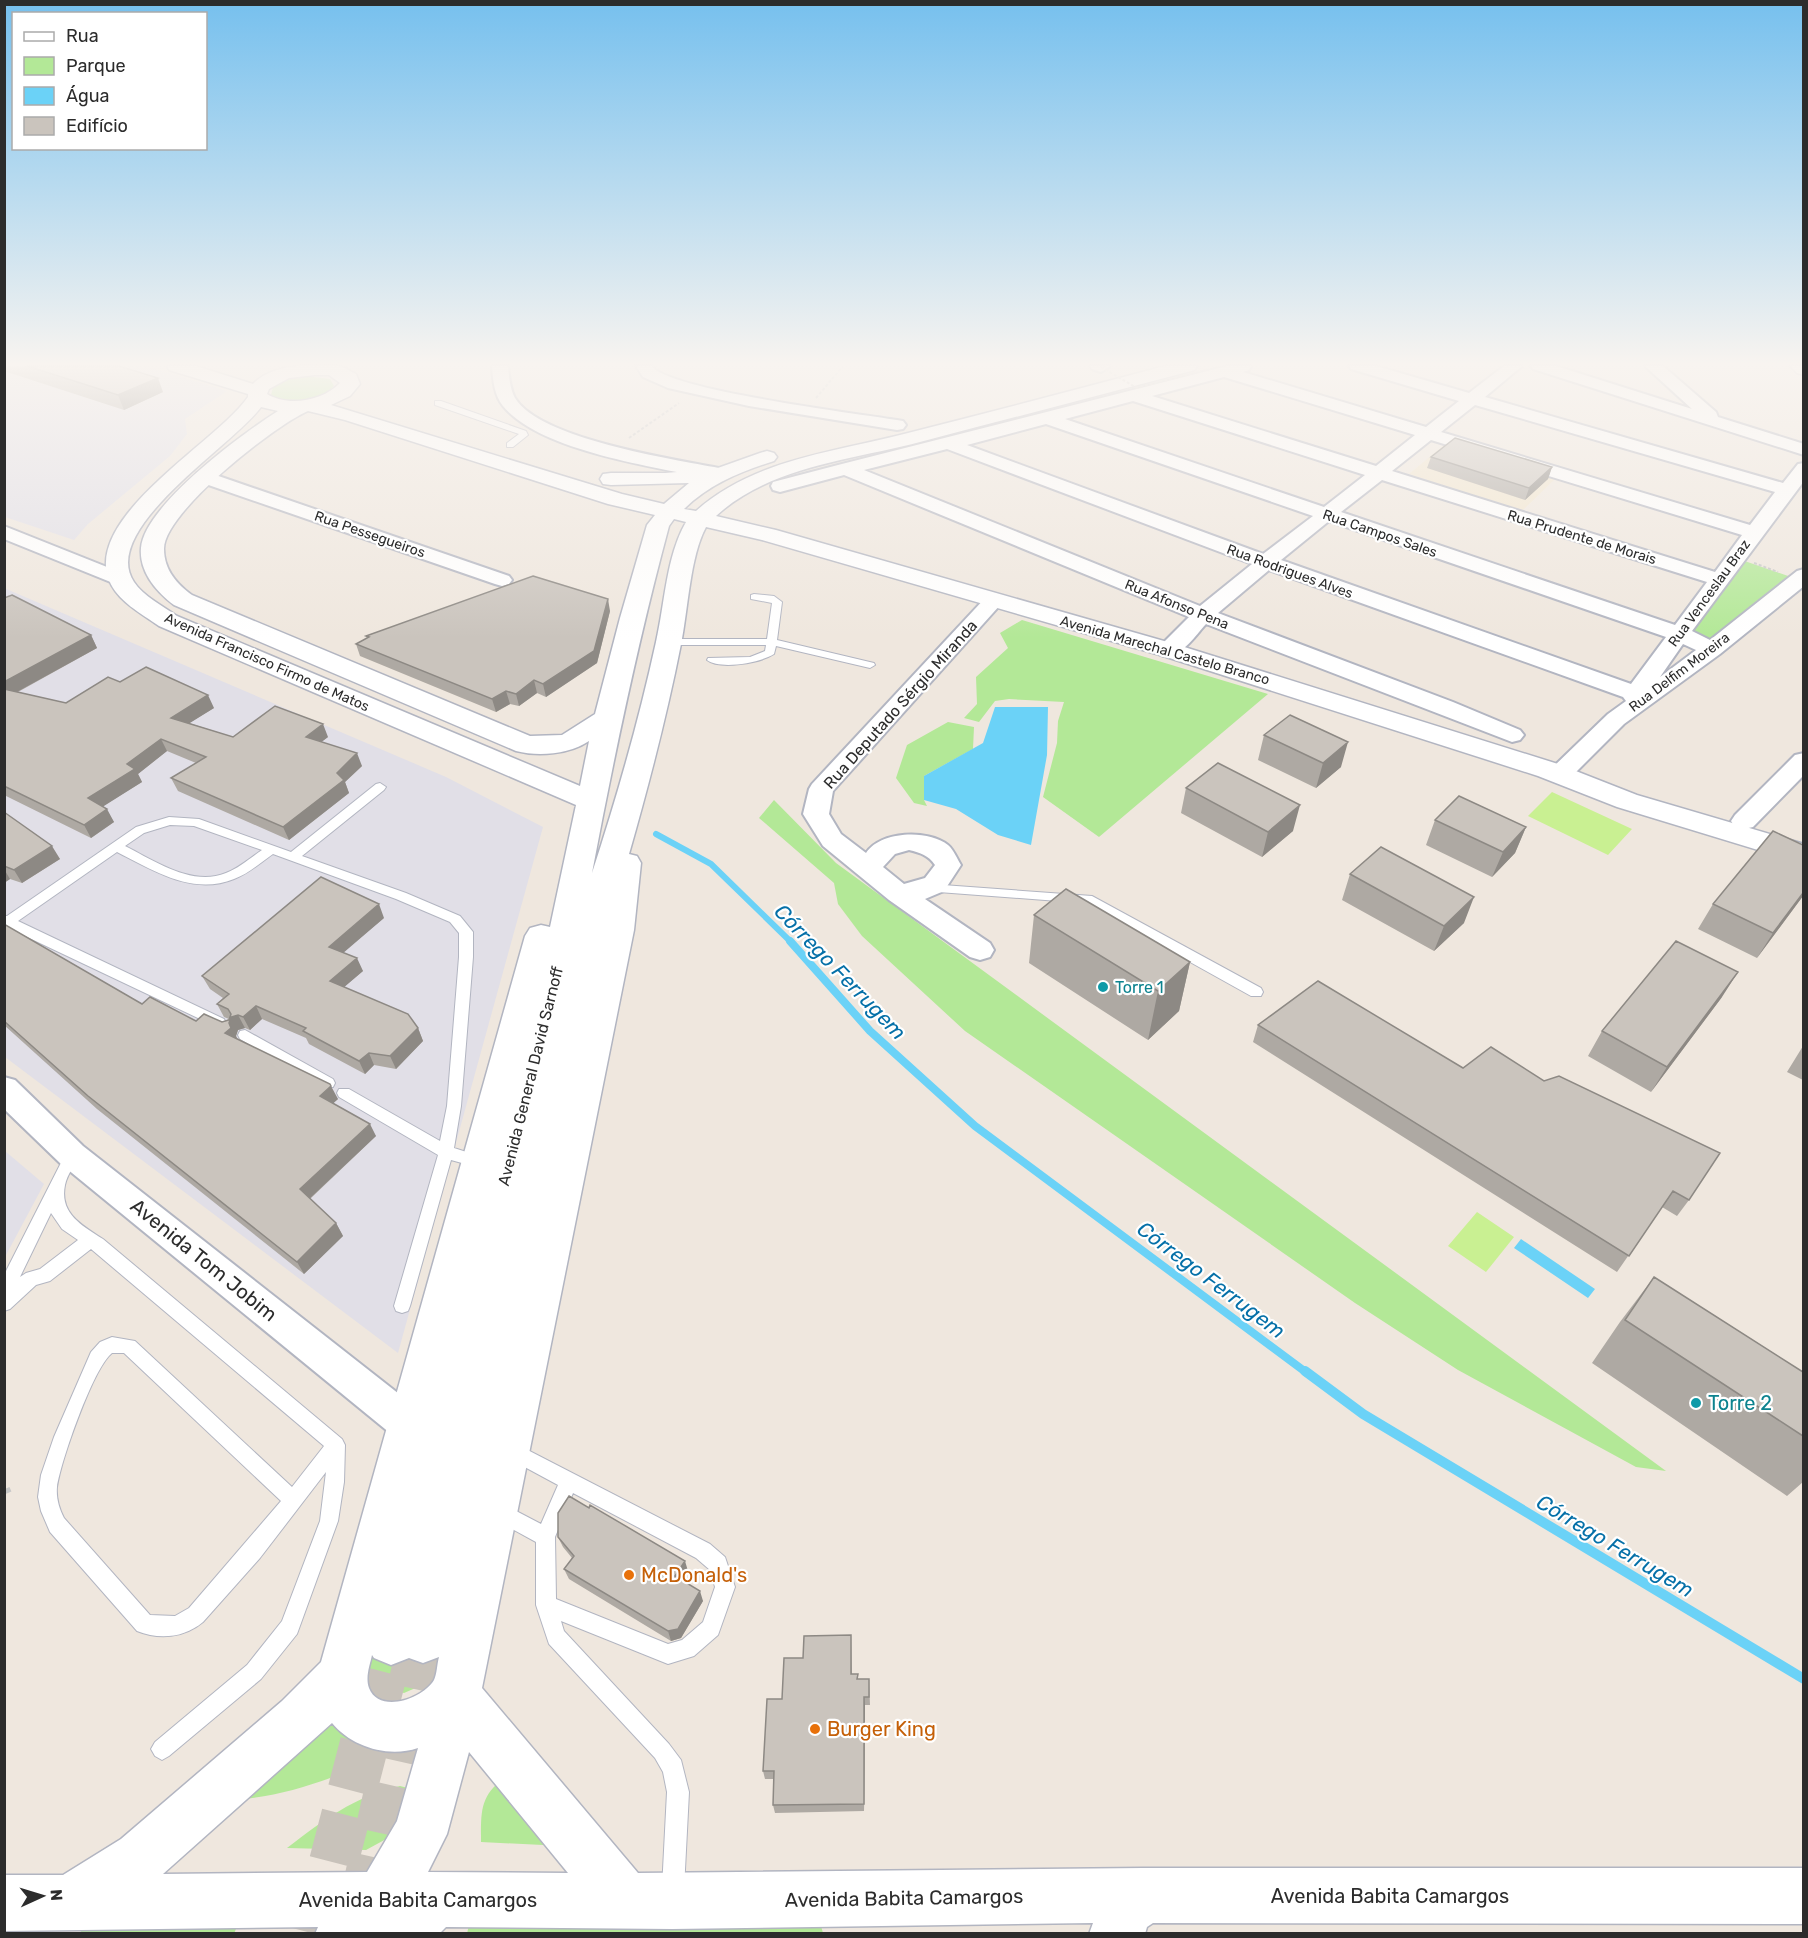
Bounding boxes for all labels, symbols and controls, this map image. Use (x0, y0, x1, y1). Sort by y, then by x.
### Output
legend (12, 12, 207, 150)
text: Rua (66, 25, 99, 47)
text: Parque (66, 55, 126, 77)
text: Água (66, 85, 109, 107)
text: Edifício (66, 115, 128, 137)
street label: Rua Campos Sales (1320, 506, 1439, 561)
street label: Rua Prudente de Morais (1505, 507, 1658, 568)
street label: Rua Pessegueiros (312, 508, 427, 561)
street label: Rua Venceslau Braz (1665, 536, 1754, 650)
street label: Rua Rodrigues Alves (1224, 541, 1355, 602)
street label: Rua Afonso Pena (1122, 576, 1231, 633)
street label: Avenida Francisco Firmo de Matos (162, 609, 372, 715)
street label: Avenida Marechal Castelo Branco (1058, 612, 1272, 689)
street label: Rua Deputado Sérgio Miranda (820, 616, 981, 793)
street label: Rua Delfim Moreira (1626, 629, 1733, 716)
water label: Córrego Ferrugem (769, 899, 911, 1045)
street label: Avenida General David Sarnoff (494, 965, 567, 1188)
place label: Torre 1 (1115, 978, 1164, 997)
marker: Torre 1 (1096, 980, 1110, 994)
street label: Avenida Tom Jobim (126, 1194, 282, 1326)
water label: Córrego Ferrugem (1132, 1216, 1290, 1343)
place label: Torre 2 (1708, 1391, 1772, 1415)
marker: Torre 2 (1689, 1396, 1703, 1410)
water label: Córrego Ferrugem (1532, 1489, 1698, 1602)
place label: McDonald's (641, 1563, 747, 1587)
marker: McDonald's (622, 1568, 636, 1582)
place label: Burger King (827, 1717, 936, 1741)
marker: Burger King (808, 1722, 822, 1736)
north arrow (12, 1866, 72, 1926)
street label: Avenida Babita Camargos (785, 1884, 1023, 1912)
street label: Avenida Babita Camargos (1271, 1884, 1509, 1908)
street label: Avenida Babita Camargos (299, 1888, 537, 1912)
text: N (47, 1889, 66, 1901)

